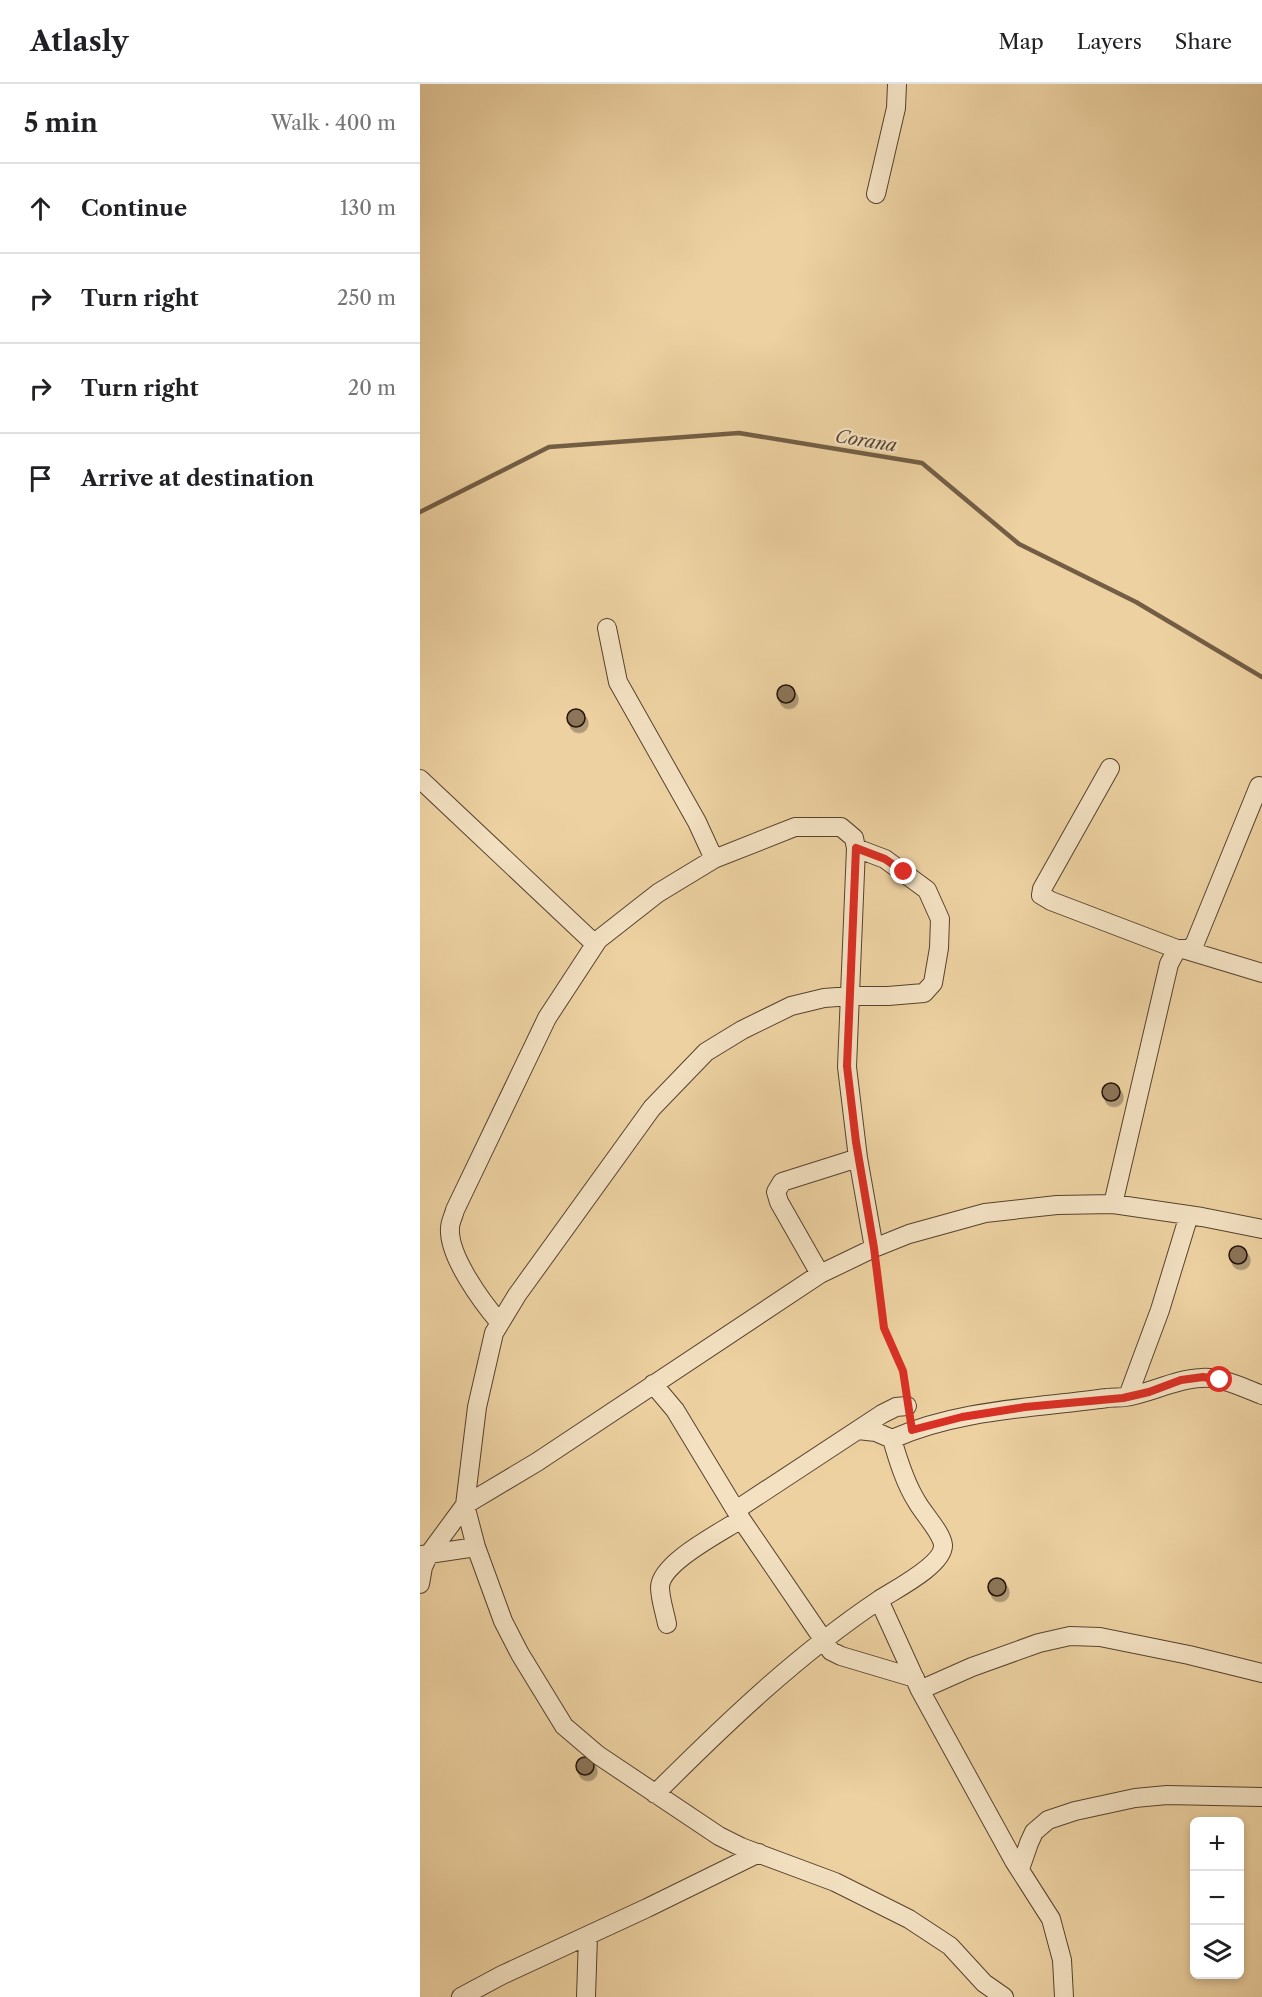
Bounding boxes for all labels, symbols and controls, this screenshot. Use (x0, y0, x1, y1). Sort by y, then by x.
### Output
text: Atlasly (30, 24, 129, 58)
text: Map (999, 29, 1044, 54)
text: Layers (1077, 29, 1142, 54)
text: Share (1175, 29, 1232, 54)
text: 5 min (24, 107, 98, 139)
text: Walk · 400 m (271, 111, 396, 135)
icon: ahead (24, 192, 57, 225)
text: Continue (81, 195, 187, 222)
text: 130 m (340, 196, 396, 220)
icon: right (24, 282, 57, 315)
text: Turn right (81, 285, 199, 312)
text: 250 m (337, 286, 396, 310)
icon: right (24, 372, 57, 405)
text: Turn right (81, 375, 199, 402)
text: 20 m (348, 376, 396, 400)
water label: Corana (834, 425, 899, 457)
icon: arrive (24, 462, 57, 495)
text: Arrive at destination (81, 465, 314, 492)
route end (890, 858, 916, 884)
route start (1206, 1366, 1232, 1392)
map controls (1190, 1817, 1244, 1979)
button: + (1190, 1817, 1244, 1871)
button: − (1190, 1871, 1244, 1925)
button: layers (1190, 1925, 1244, 1979)

